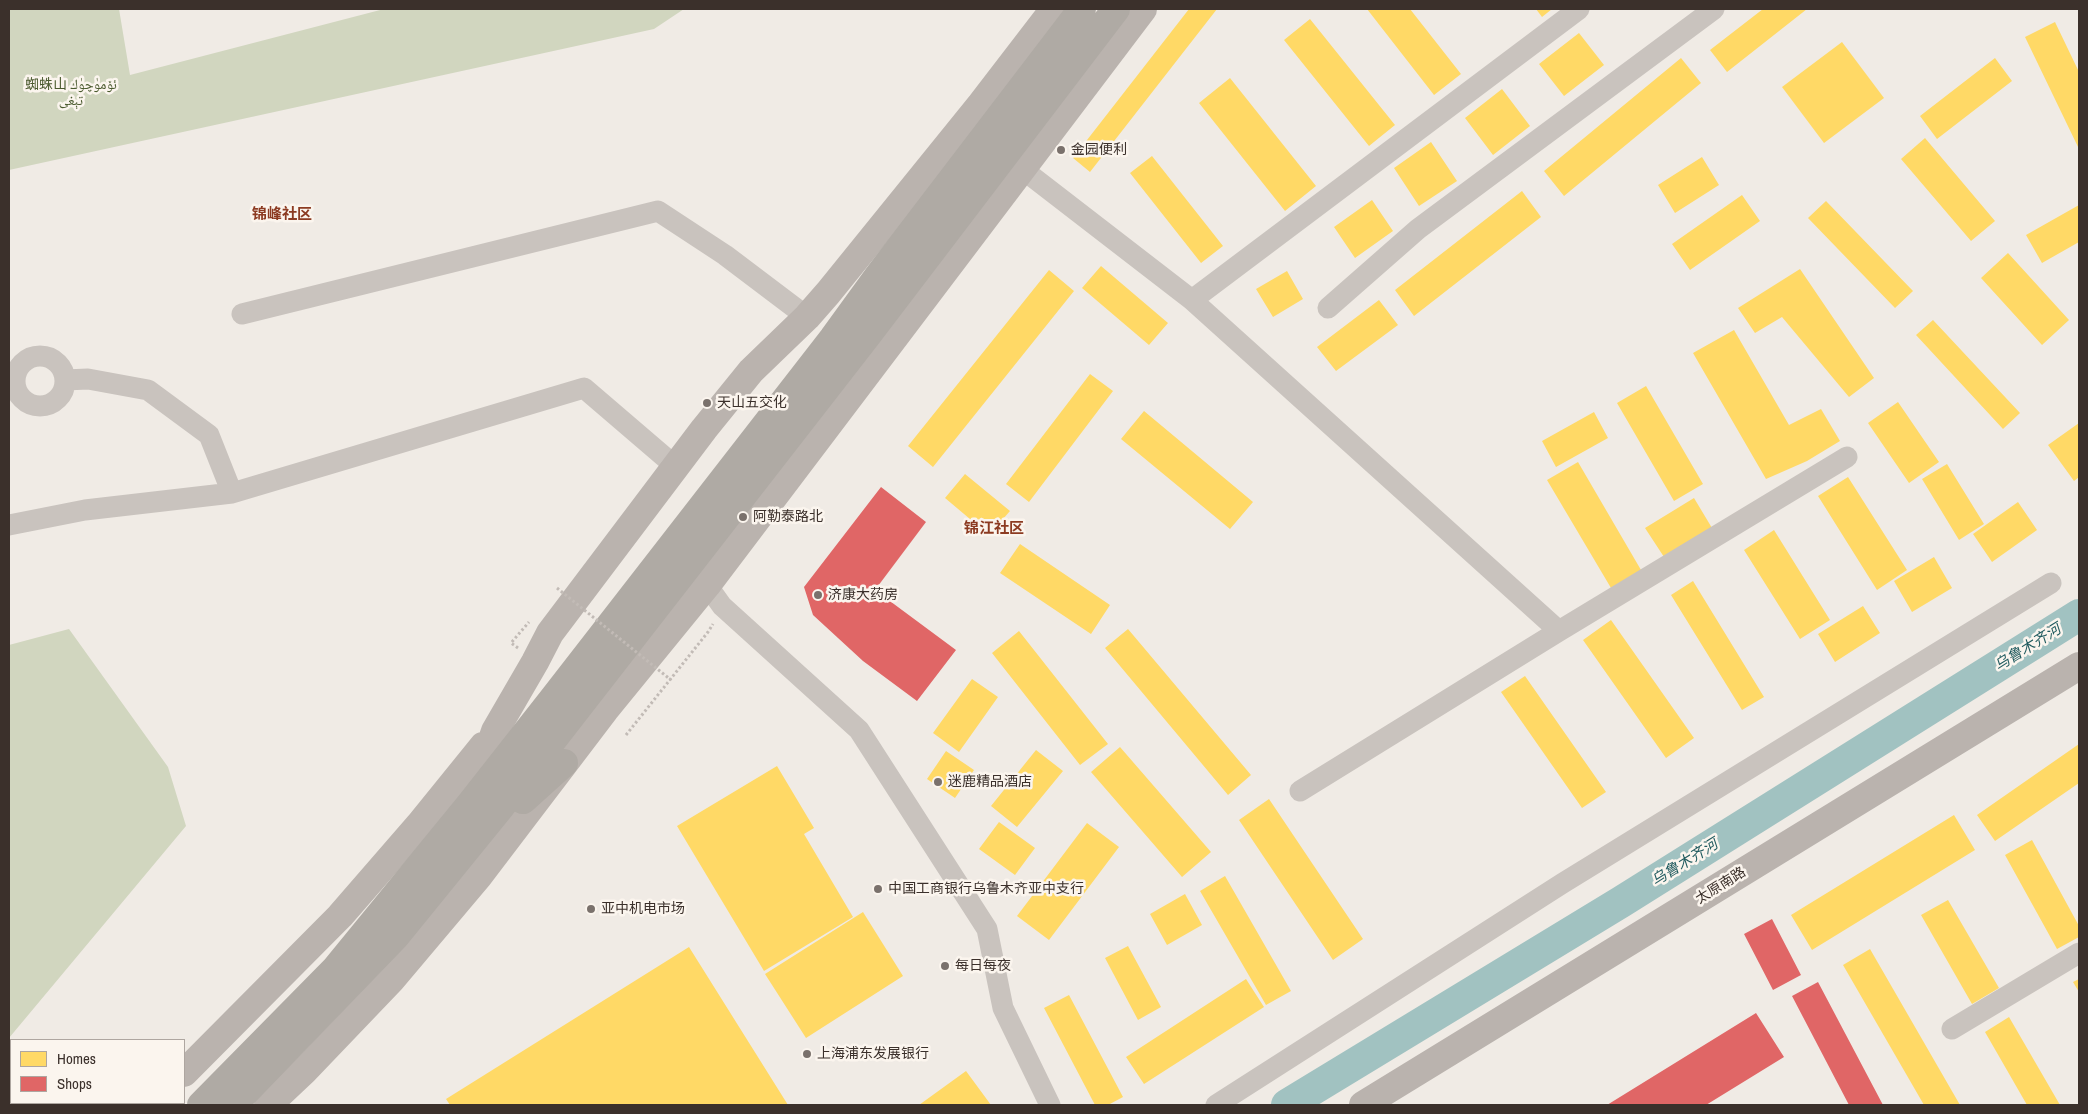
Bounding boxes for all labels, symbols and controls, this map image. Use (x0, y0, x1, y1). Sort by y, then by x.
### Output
park label: 蜘蛛山 ئۆمۈچۈك تېغى (25, 77, 117, 110)
place label: 金园便利 (1071, 142, 1127, 158)
marker: 金园便利 (1055, 144, 1067, 156)
district label: 锦峰社区 (252, 206, 312, 224)
place label: 天山五交化 (717, 395, 787, 411)
marker: 天山五交化 (701, 397, 713, 409)
place label: 阿勒泰路北 (753, 509, 823, 525)
marker: 阿勒泰路北 (737, 511, 749, 523)
district label: 锦江社区 (964, 520, 1024, 538)
place label: 济康大药房 (828, 587, 898, 603)
marker: 济康大药房 (812, 589, 824, 601)
water label: 乌鲁木齐河 (1991, 620, 2065, 676)
place label: 迷鹿精品酒店 (948, 774, 1032, 790)
marker: 迷鹿精品酒店 (932, 776, 944, 788)
water label: 乌鲁木齐河 (1648, 835, 1722, 891)
street label: 太原南路 (1693, 864, 1749, 908)
place label: 中国工商银行乌鲁木齐亚中支行 (888, 881, 1084, 897)
marker: 中国工商银行乌鲁木齐亚中支行 (872, 883, 884, 895)
place label: 亚中机电市场 (601, 901, 685, 917)
marker: 亚中机电市场 (585, 903, 597, 915)
place label: 每日每夜 (955, 958, 1011, 974)
marker: 每日每夜 (939, 960, 951, 972)
legend (10, 1039, 185, 1104)
place label: 上海浦东发展银行 (817, 1046, 929, 1062)
text: Homes (57, 1048, 96, 1069)
marker: 上海浦东发展银行 (801, 1048, 813, 1060)
text: Shops (57, 1073, 92, 1094)

